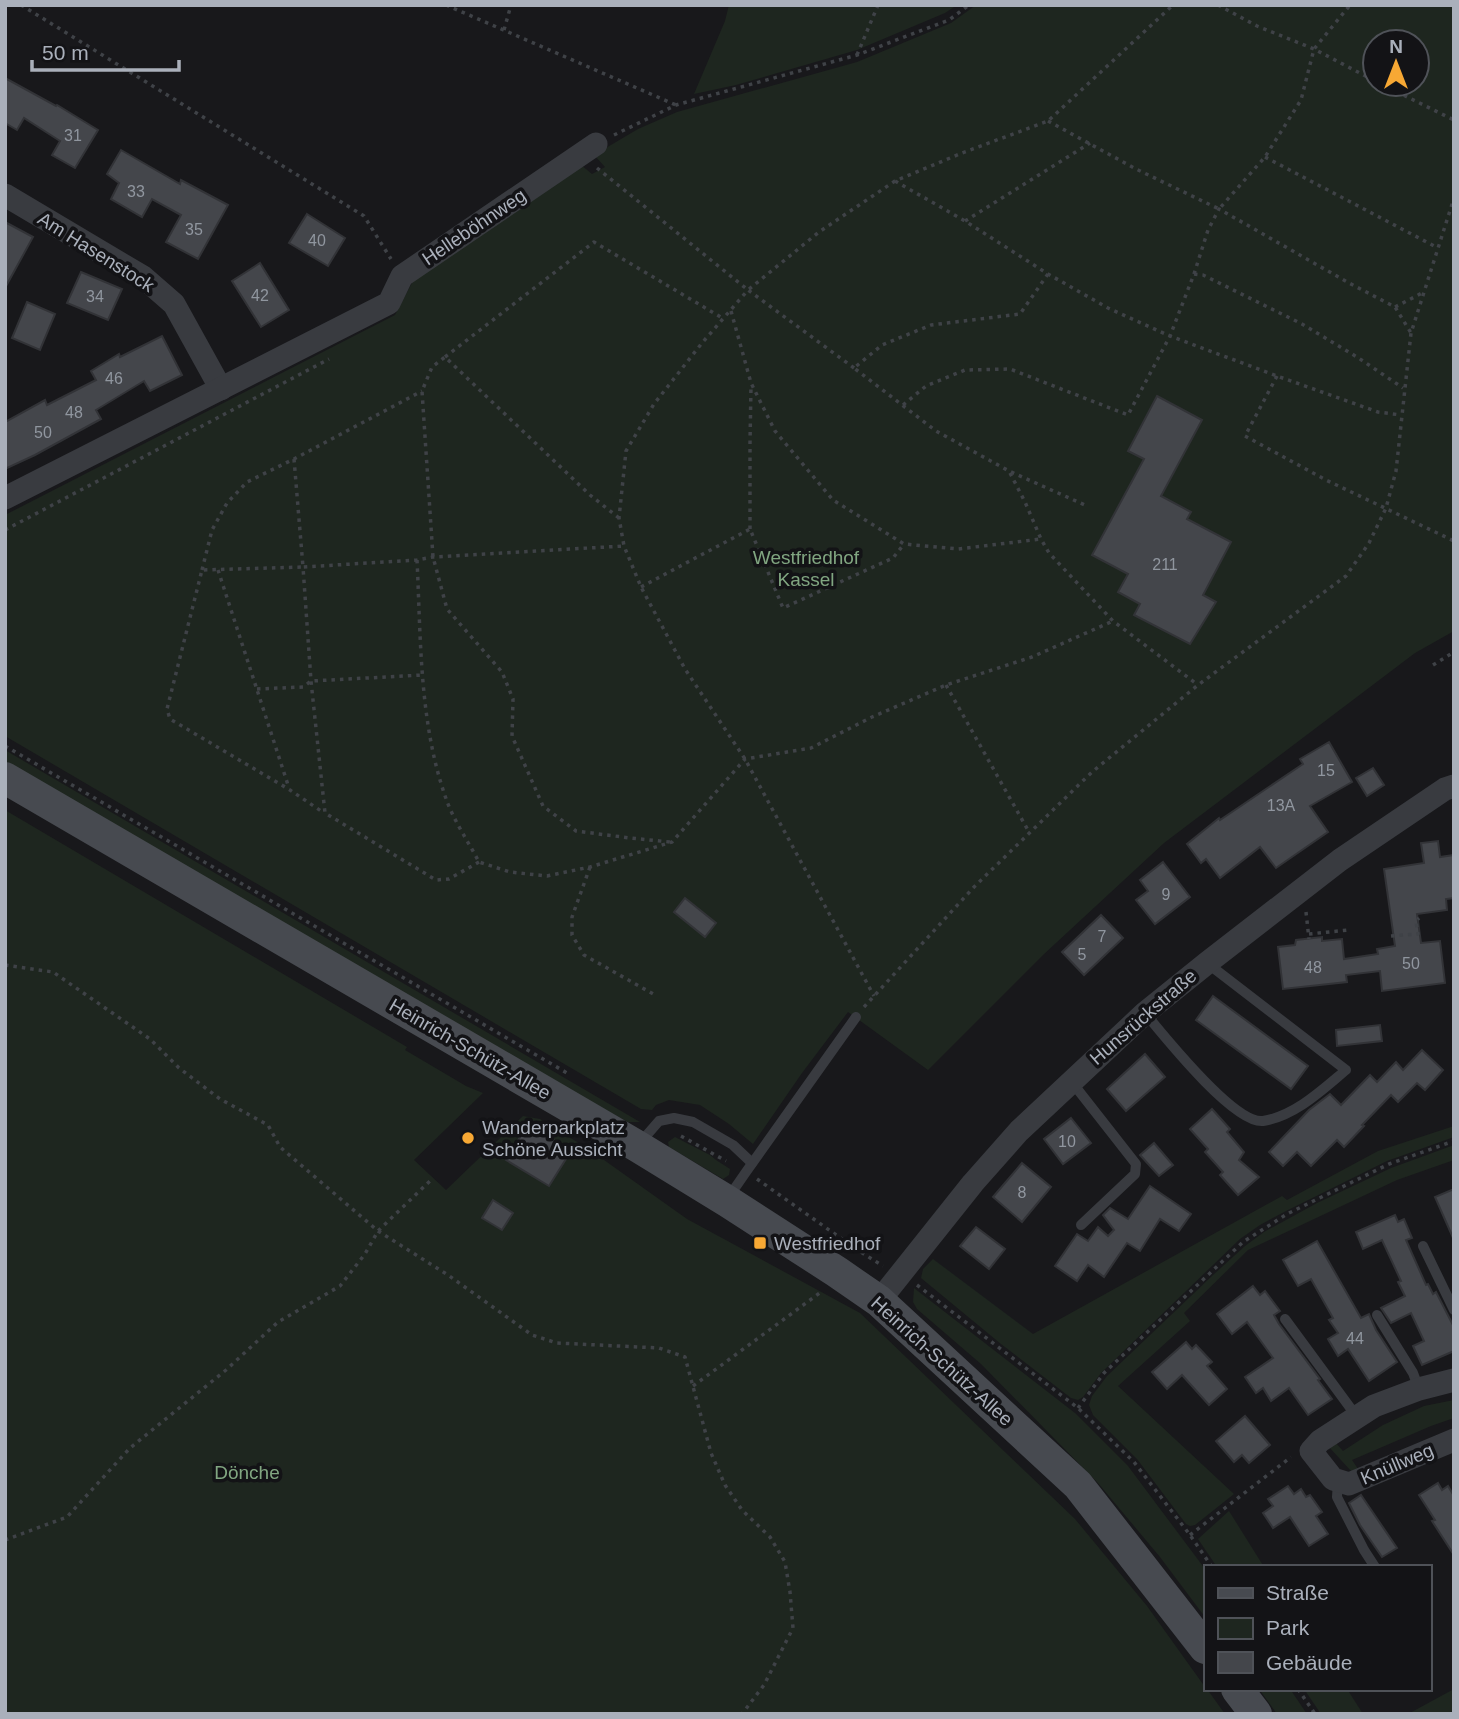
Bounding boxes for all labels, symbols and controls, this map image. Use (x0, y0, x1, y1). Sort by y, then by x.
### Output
scale bar (32, 28, 178, 72)
north arrow (1361, 28, 1431, 98)
text: N (1389, 36, 1403, 57)
text: 50 m (42, 41, 89, 64)
house number: 31 (64, 127, 82, 144)
house number: 33 (127, 183, 145, 200)
street label: Helleböhnweg (418, 185, 530, 269)
street label: Am Hasenstock (34, 208, 158, 296)
house number: 35 (185, 221, 203, 238)
house number: 40 (308, 232, 326, 249)
house number: 42 (251, 287, 269, 304)
house number: 34 (86, 288, 104, 305)
house number: 46 (105, 370, 123, 387)
house number: 48 (65, 404, 83, 421)
house number: 50 (34, 424, 52, 441)
park label: Westfriedhof Kassel (753, 547, 860, 590)
house number: 211 (1152, 556, 1178, 573)
house number: 15 (1317, 762, 1335, 779)
house number: 13A (1267, 797, 1296, 814)
house number: 9 (1162, 886, 1171, 903)
house number: 7 (1098, 928, 1107, 945)
house number: 5 (1078, 946, 1087, 963)
house number: 50 (1402, 955, 1420, 972)
house number: 48 (1304, 959, 1322, 976)
street label: Hunsrückstraße (1086, 965, 1200, 1069)
street label: Heinrich-Schütz-Allee (386, 994, 554, 1104)
place label: Wanderparkplatz Schöne Aussicht (482, 1117, 625, 1160)
marker: Wanderparkplatz Schöne Aussicht (460, 1130, 476, 1146)
house number: 10 (1058, 1133, 1076, 1150)
house number: 8 (1018, 1184, 1027, 1201)
place label: Westfriedhof (774, 1233, 881, 1254)
marker: Westfriedhof (752, 1235, 768, 1251)
street label: Heinrich-Schütz-Allee (867, 1292, 1017, 1430)
house number: 44 (1346, 1330, 1364, 1347)
street label: Knüllweg (1357, 1439, 1437, 1489)
park label: Dönche (214, 1462, 280, 1483)
legend (1204, 1565, 1431, 1691)
text: Straße (1266, 1581, 1329, 1604)
text: Park (1266, 1616, 1310, 1639)
text: Gebäude (1266, 1651, 1352, 1674)

